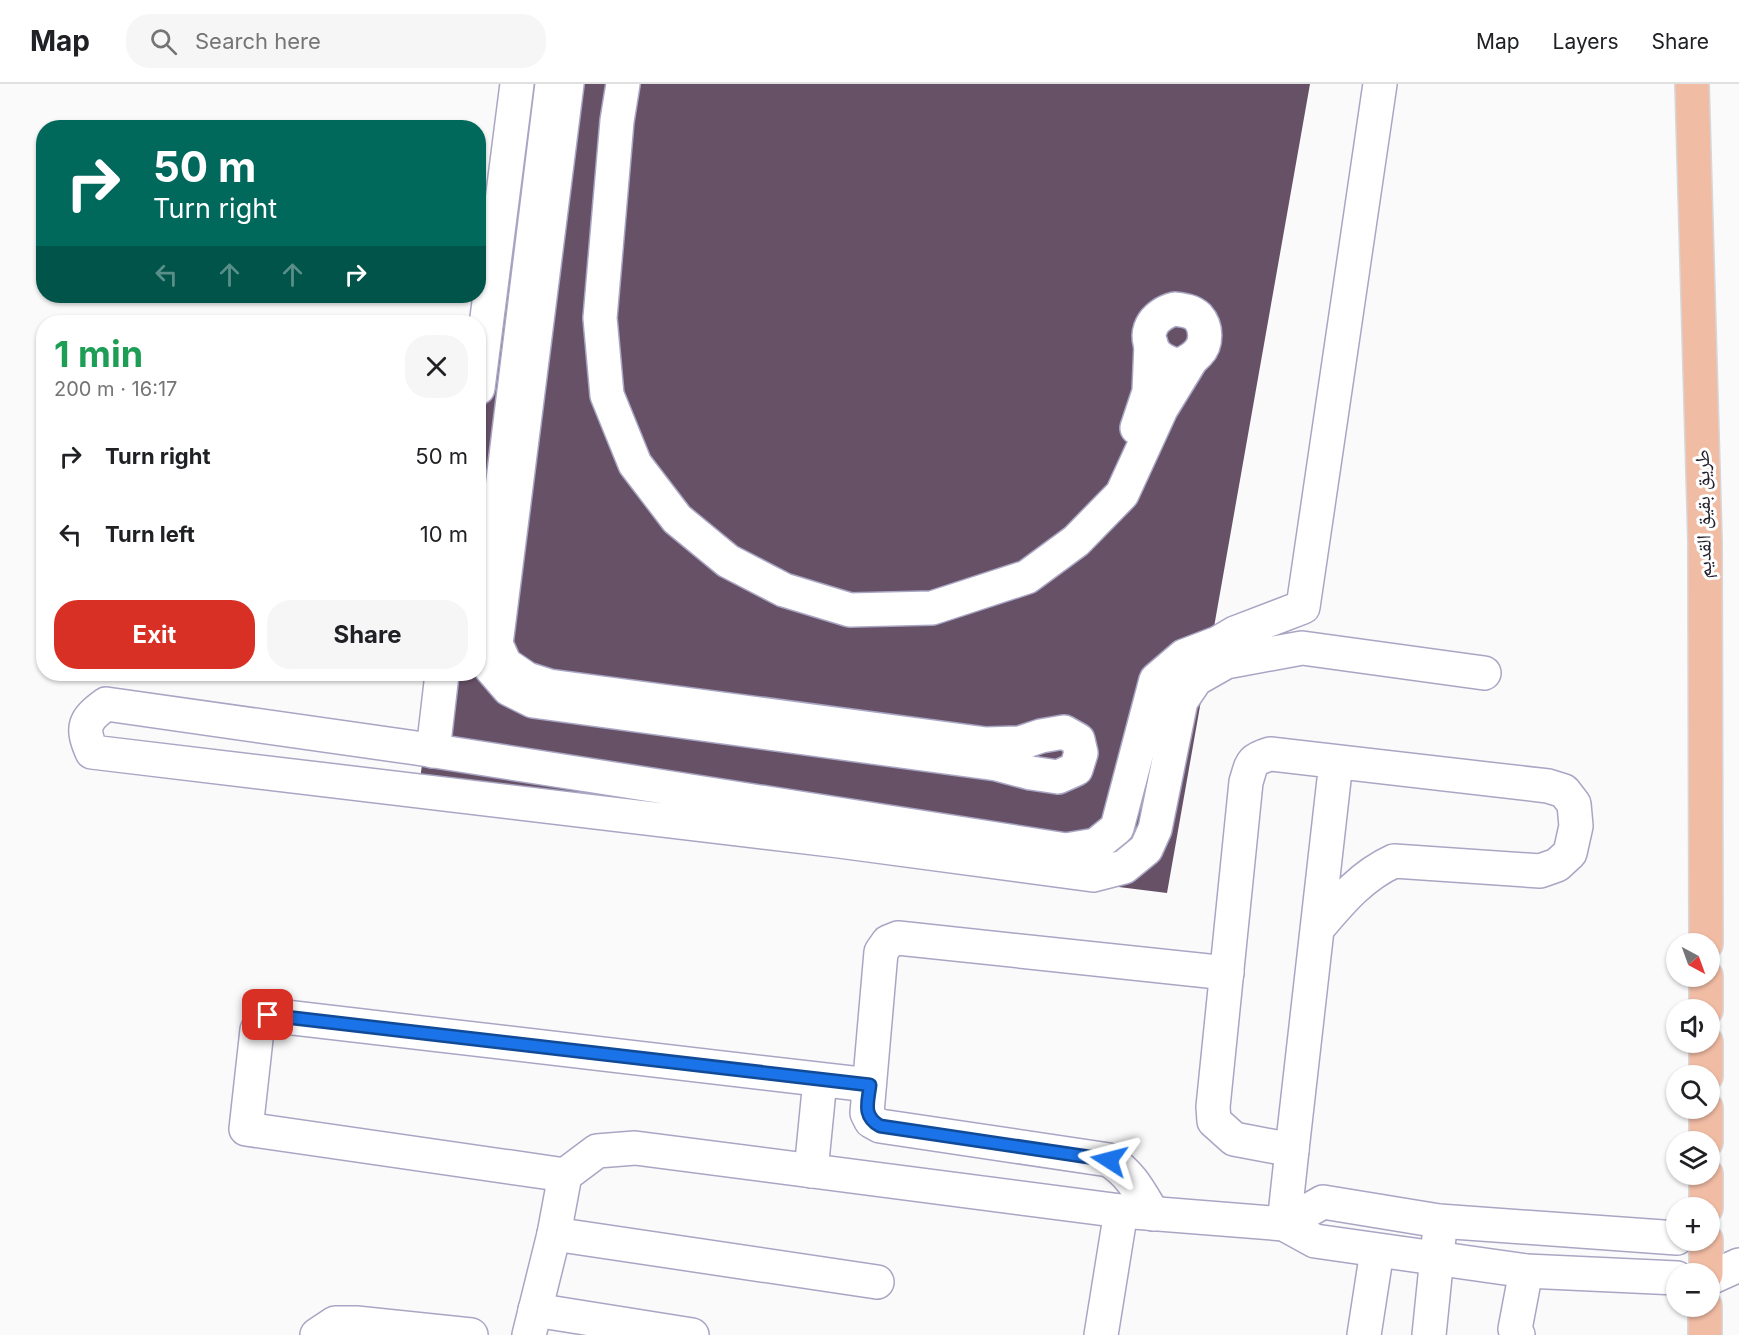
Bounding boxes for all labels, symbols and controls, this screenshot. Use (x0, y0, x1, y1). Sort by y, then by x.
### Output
search box (126, 14, 546, 68)
text: Map (30, 24, 90, 58)
icon: search (147, 25, 180, 58)
text: Search here (195, 28, 321, 54)
text: Map (1476, 29, 1520, 54)
text: Layers (1553, 29, 1619, 54)
text: Share (1652, 29, 1709, 54)
text: 50 m (153, 141, 256, 192)
icon: right (54, 144, 132, 222)
text: Turn right (153, 192, 277, 225)
icon: left (150, 258, 183, 291)
icon: ahead (213, 258, 246, 291)
icon: ahead (276, 258, 309, 291)
icon: right (339, 258, 372, 291)
text: 1 min (54, 332, 143, 376)
button: close (405, 335, 468, 398)
text: 200 m · 16:17 (54, 377, 177, 401)
icon: right (54, 440, 87, 473)
text: Turn right (105, 443, 211, 469)
text: 50 m (415, 443, 468, 469)
street label: طريق بقيق القديم (1690, 449, 1718, 579)
icon: left (54, 518, 87, 551)
text: Turn left (105, 521, 195, 547)
text: 10 m (420, 521, 468, 547)
button: Exit (54, 600, 255, 669)
button: Share (267, 600, 468, 669)
north arrow (1666, 933, 1720, 987)
map controls (1666, 933, 1720, 1317)
pin (242, 989, 293, 1040)
icon: arrive (251, 998, 284, 1031)
button: sound (1666, 999, 1720, 1053)
button: search (1666, 1065, 1720, 1119)
position arrow (1077, 1128, 1141, 1192)
button: layers (1666, 1131, 1720, 1185)
button: + (1666, 1197, 1720, 1251)
button: − (1666, 1263, 1720, 1317)

